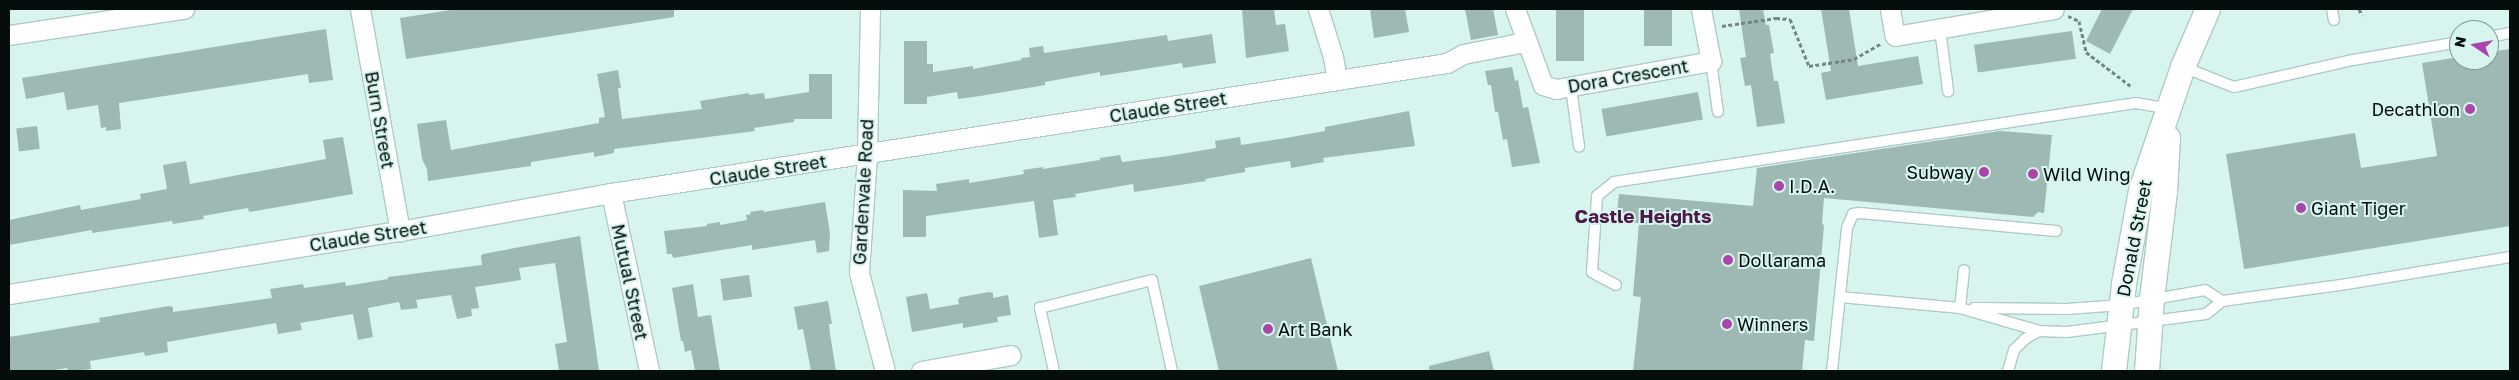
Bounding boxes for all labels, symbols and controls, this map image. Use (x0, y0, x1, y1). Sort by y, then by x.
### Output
north arrow (2449, 20, 2499, 70)
text: N (2450, 35, 2469, 49)
street label: Dora Crescent (1566, 55, 1690, 97)
street label: Burn Street (361, 69, 399, 171)
street label: Claude Street (1108, 87, 1228, 127)
place label: Decathlon (2371, 98, 2460, 120)
marker: Decathlon (2464, 103, 2476, 115)
street label: Gardenvale Road (848, 118, 878, 266)
street label: Claude Street (708, 150, 828, 190)
place label: Subway (1907, 161, 1974, 183)
place label: Wild Wing (2043, 163, 2130, 185)
marker: Subway (1978, 166, 1990, 178)
marker: Wild Wing (2027, 168, 2039, 180)
place label: I.D.A. (1789, 175, 1836, 197)
street label: Donald Street (2112, 177, 2156, 299)
marker: I.D.A. (1773, 180, 1785, 192)
place label: Giant Tiger (2311, 197, 2406, 219)
marker: Giant Tiger (2295, 202, 2307, 214)
district label: Castle Heights (1574, 205, 1712, 227)
street label: Claude Street (308, 216, 428, 256)
street label: Mutual Street (607, 222, 653, 342)
place label: Dollarama (1738, 249, 1826, 271)
marker: Dollarama (1722, 254, 1734, 266)
place label: Winners (1737, 313, 1808, 335)
place label: Art Bank (1278, 318, 1353, 340)
marker: Winners (1721, 318, 1733, 330)
marker: Art Bank (1262, 323, 1274, 335)

